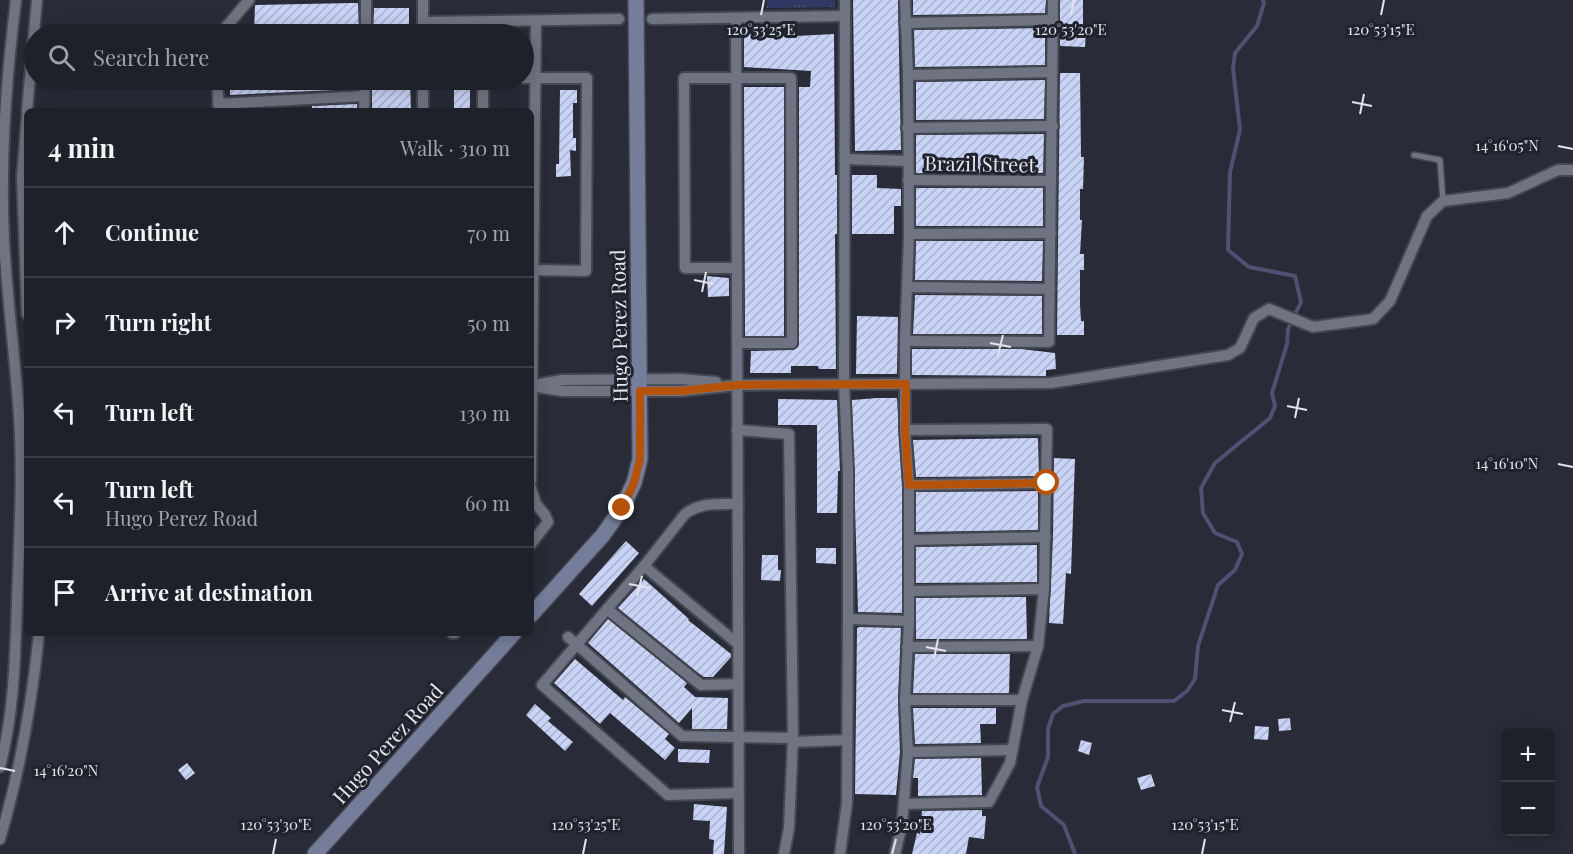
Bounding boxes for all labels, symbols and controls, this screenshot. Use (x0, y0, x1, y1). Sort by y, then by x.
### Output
text: 120°53'25"E (727, 19, 795, 39)
text: 120°53'20"E (1035, 19, 1107, 39)
text: 120°53'15"E (1347, 19, 1415, 39)
search box (24, 24, 534, 90)
icon: search (45, 41, 78, 74)
text: Search here (93, 42, 209, 72)
text: 4 min (48, 130, 115, 165)
text: Walk · 310 m (400, 134, 510, 161)
text: 14°16'05"N (1475, 135, 1539, 155)
street label: Brazil Street (924, 149, 1037, 177)
icon: ahead (48, 216, 81, 249)
text: Continue (105, 217, 199, 247)
text: 70 m (467, 219, 510, 246)
street label: Hugo Perez Road (603, 249, 633, 403)
icon: right (48, 306, 81, 339)
text: Turn right (105, 307, 211, 337)
text: 50 m (467, 309, 510, 336)
icon: left (48, 396, 81, 429)
text: Turn left (105, 397, 194, 427)
text: 130 m (459, 399, 510, 426)
text: 14°16'10"N (1476, 453, 1539, 473)
route start (1033, 469, 1059, 495)
text: Turn left (105, 474, 194, 504)
icon: left (48, 486, 81, 519)
text: 60 m (465, 489, 510, 516)
route end (608, 494, 634, 520)
text: Hugo Perez Road (105, 504, 258, 531)
icon: arrive (48, 576, 81, 609)
text: Arrive at destination (105, 577, 313, 607)
street label: Hugo Perez Road (326, 677, 448, 809)
map controls (1501, 728, 1555, 836)
button: + (1501, 728, 1555, 782)
text: 14°16'20"N (34, 760, 99, 780)
button: − (1501, 782, 1555, 836)
text: 120°53'30"E (240, 814, 312, 834)
text: 120°53'25"E (552, 814, 620, 834)
text: 120°53'20"E (860, 814, 932, 834)
text: 120°53'15"E (1171, 814, 1239, 834)

